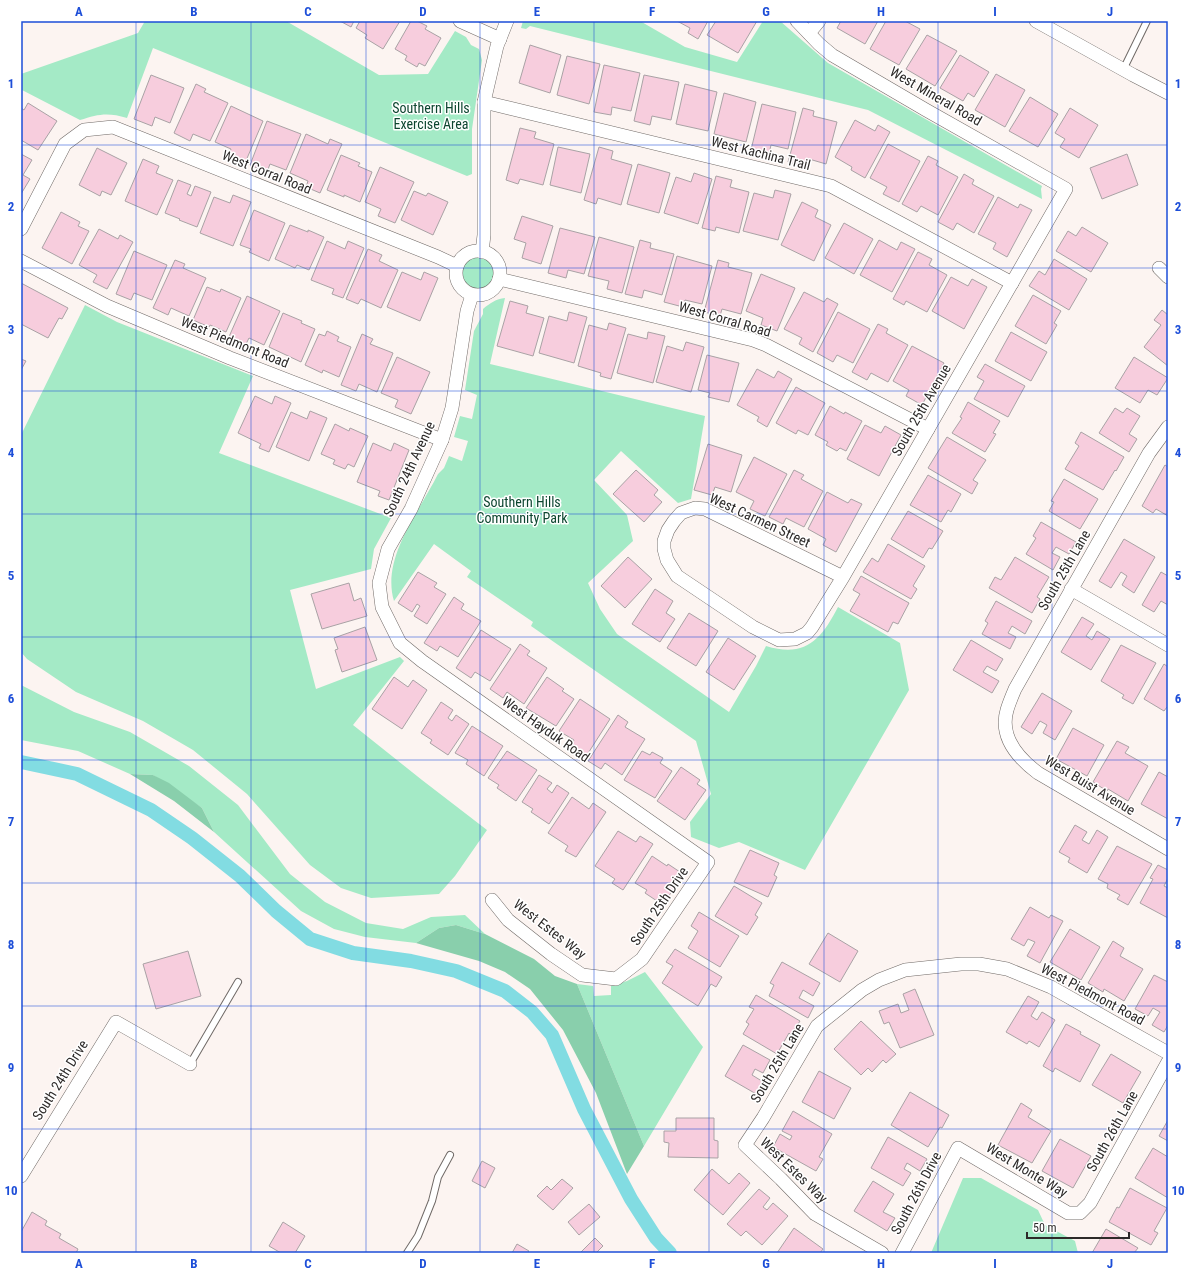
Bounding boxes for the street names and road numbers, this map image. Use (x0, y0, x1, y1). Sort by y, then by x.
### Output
street label: West Mineral Road (887, 63, 985, 129)
street label: West Kachina Trail (710, 133, 812, 173)
street label: West Corral Road (220, 147, 314, 197)
street label: West Corral Road (677, 298, 773, 340)
street label: West Piedmont Road (179, 313, 291, 371)
street label: South 25th Avenue (888, 361, 954, 459)
street label: South 24th Avenue (380, 418, 438, 519)
street label: West Carmen Street (707, 490, 813, 550)
street label: South 25th Lane (1035, 527, 1094, 613)
street label: West Hayduk Road (499, 693, 593, 765)
street label: West Buist Avenue (1042, 752, 1138, 818)
street label: South 25th Drive (627, 863, 691, 948)
street label: West Estes Way (511, 896, 589, 962)
street label: West Piedmont Road (1038, 960, 1148, 1028)
street label: South 25th Lane (747, 1020, 807, 1106)
street label: South 24th Drive (29, 1037, 91, 1123)
street label: South 26th Lane (1083, 1087, 1141, 1174)
street label: West Estes Way (757, 1134, 831, 1206)
street label: West Monte Way (983, 1139, 1071, 1201)
street label: South 26th Drive (888, 1149, 945, 1237)

